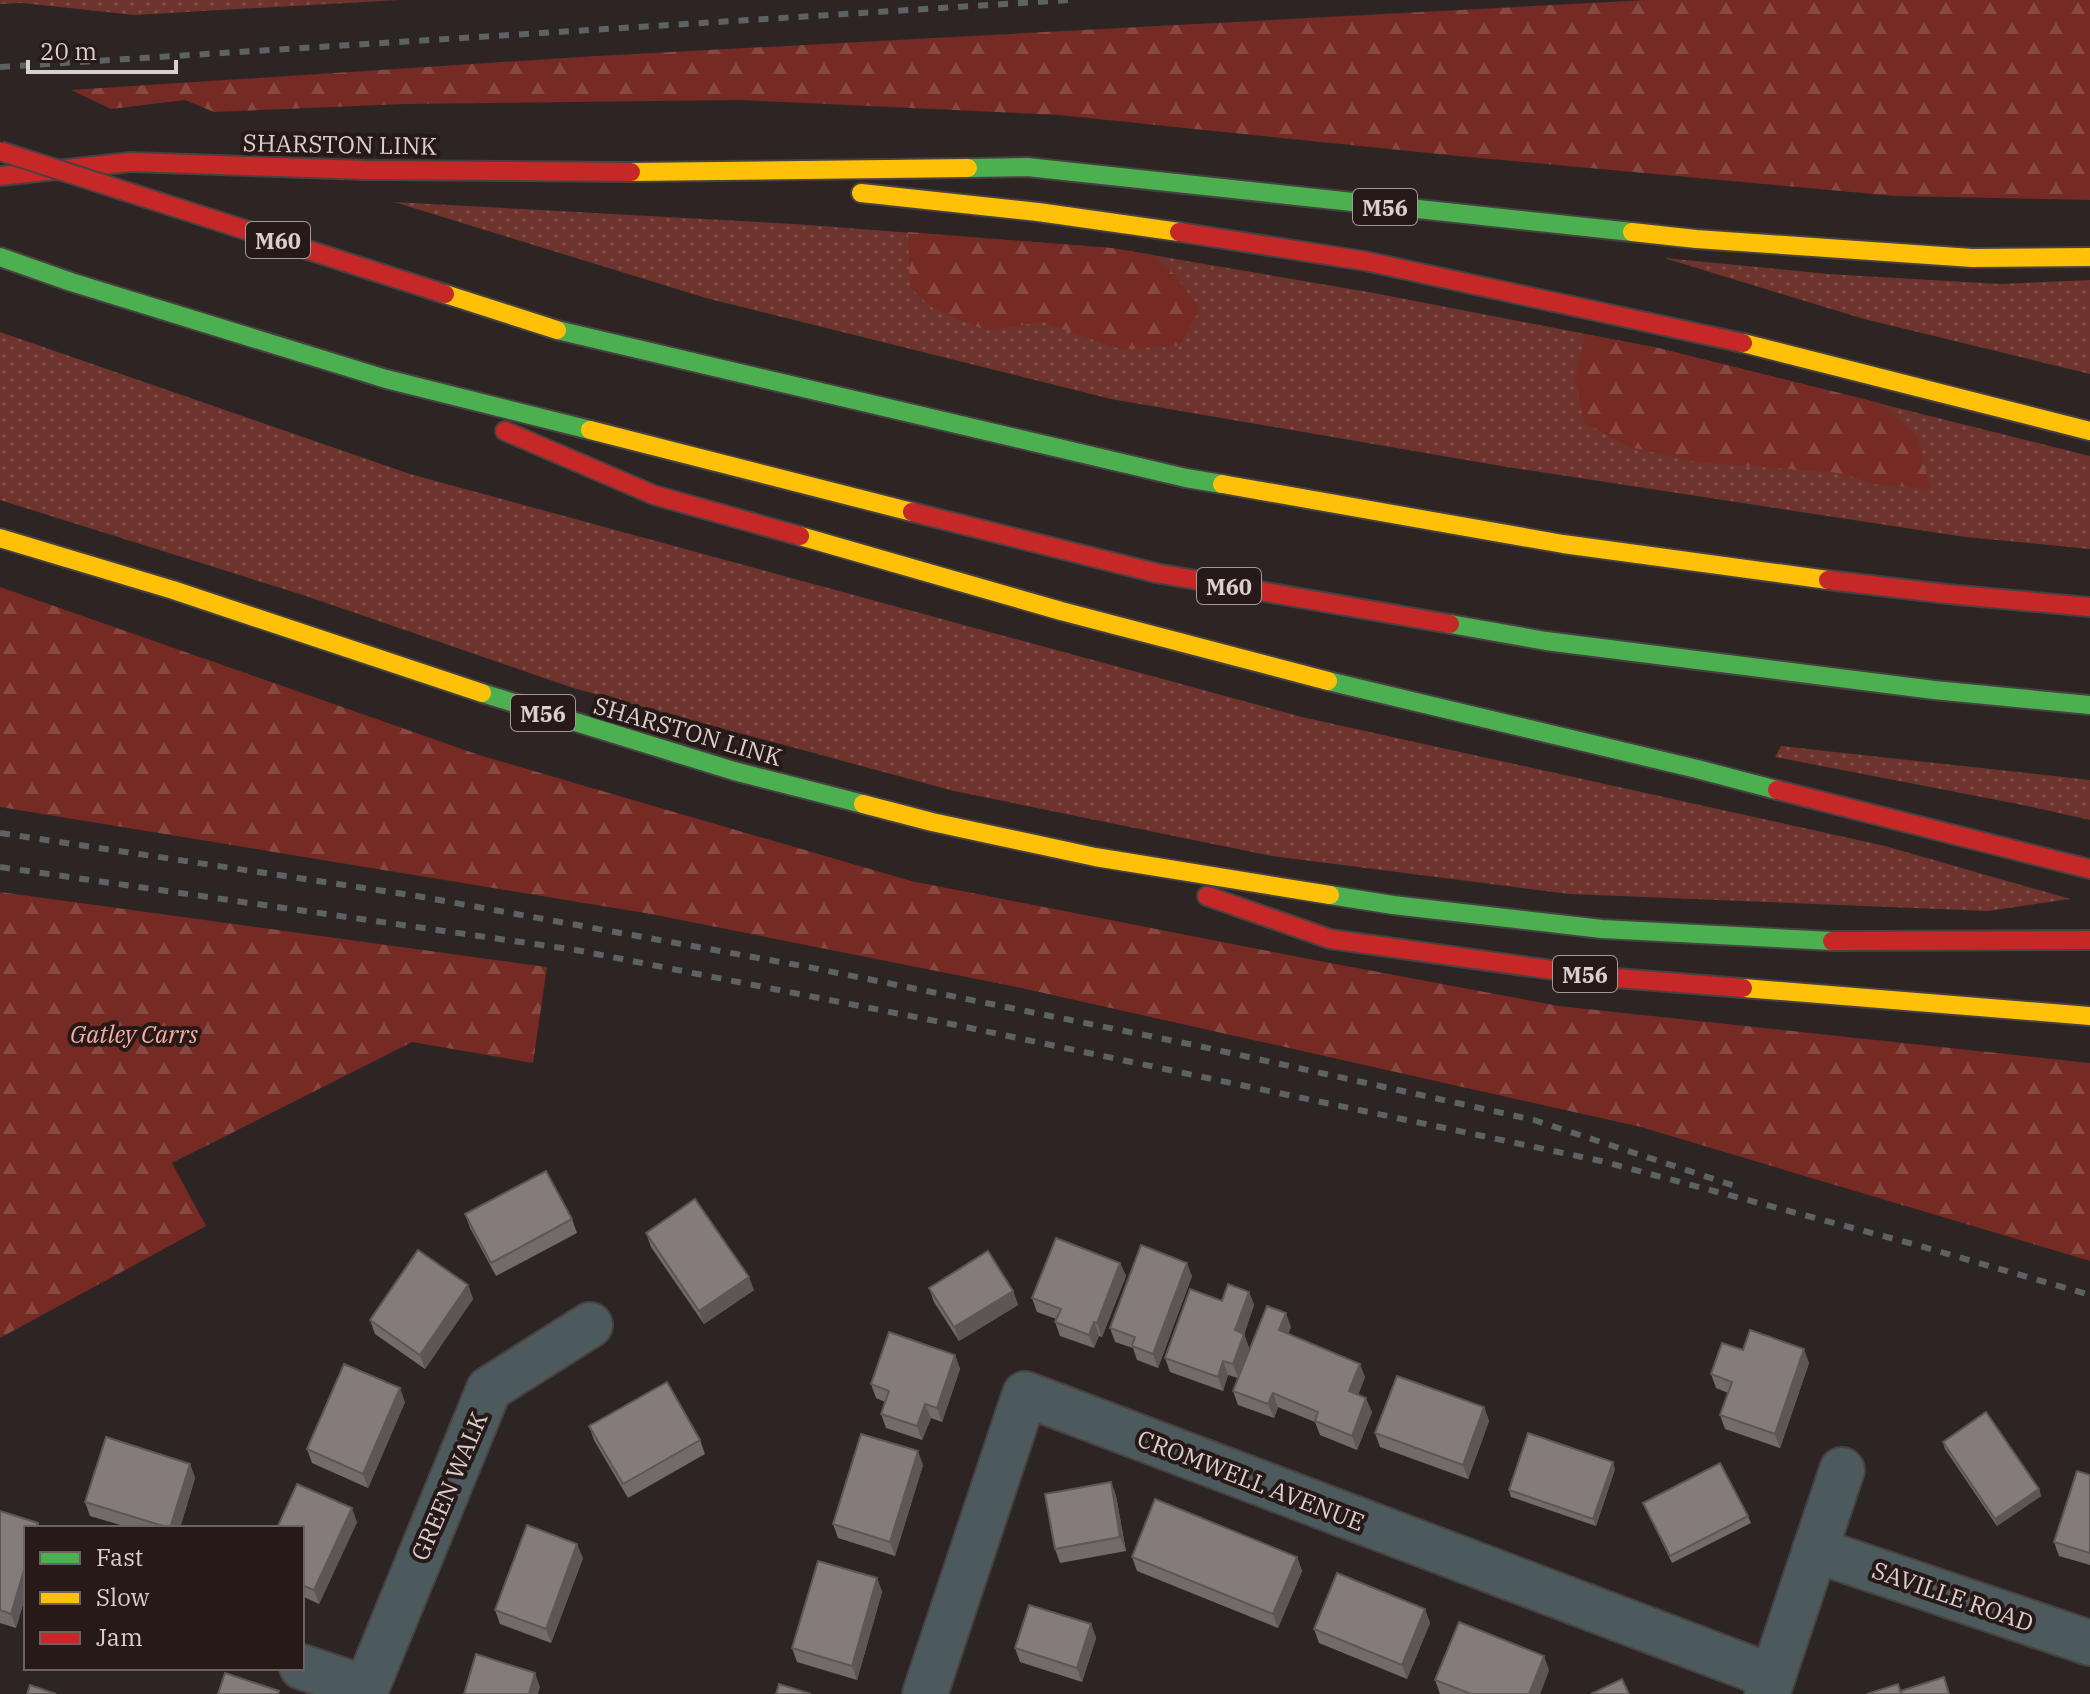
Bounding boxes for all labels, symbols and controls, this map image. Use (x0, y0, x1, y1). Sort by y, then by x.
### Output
scale bar (28, 24, 176, 74)
text: 20 m (40, 35, 97, 67)
street label: SHARSTON LINK (242, 126, 438, 162)
road number: M56 (1353, 189, 1417, 225)
road number: M60 (246, 222, 310, 258)
road number: M60 (1197, 568, 1261, 604)
street label: SHARSTON LINK (590, 689, 786, 773)
road number: M56 (511, 695, 575, 731)
road number: M56 (1553, 956, 1617, 992)
park label: Gatley Carrs (70, 1018, 198, 1050)
street label: GREEN WALK (403, 1407, 495, 1565)
street label: CROMWELL AVENUE (1133, 1422, 1369, 1538)
legend (24, 1526, 304, 1670)
text: Fast (96, 1541, 143, 1573)
street label: SAVILLE ROAD (1868, 1553, 2038, 1639)
text: Slow (96, 1581, 150, 1613)
text: Jam (96, 1621, 143, 1653)

